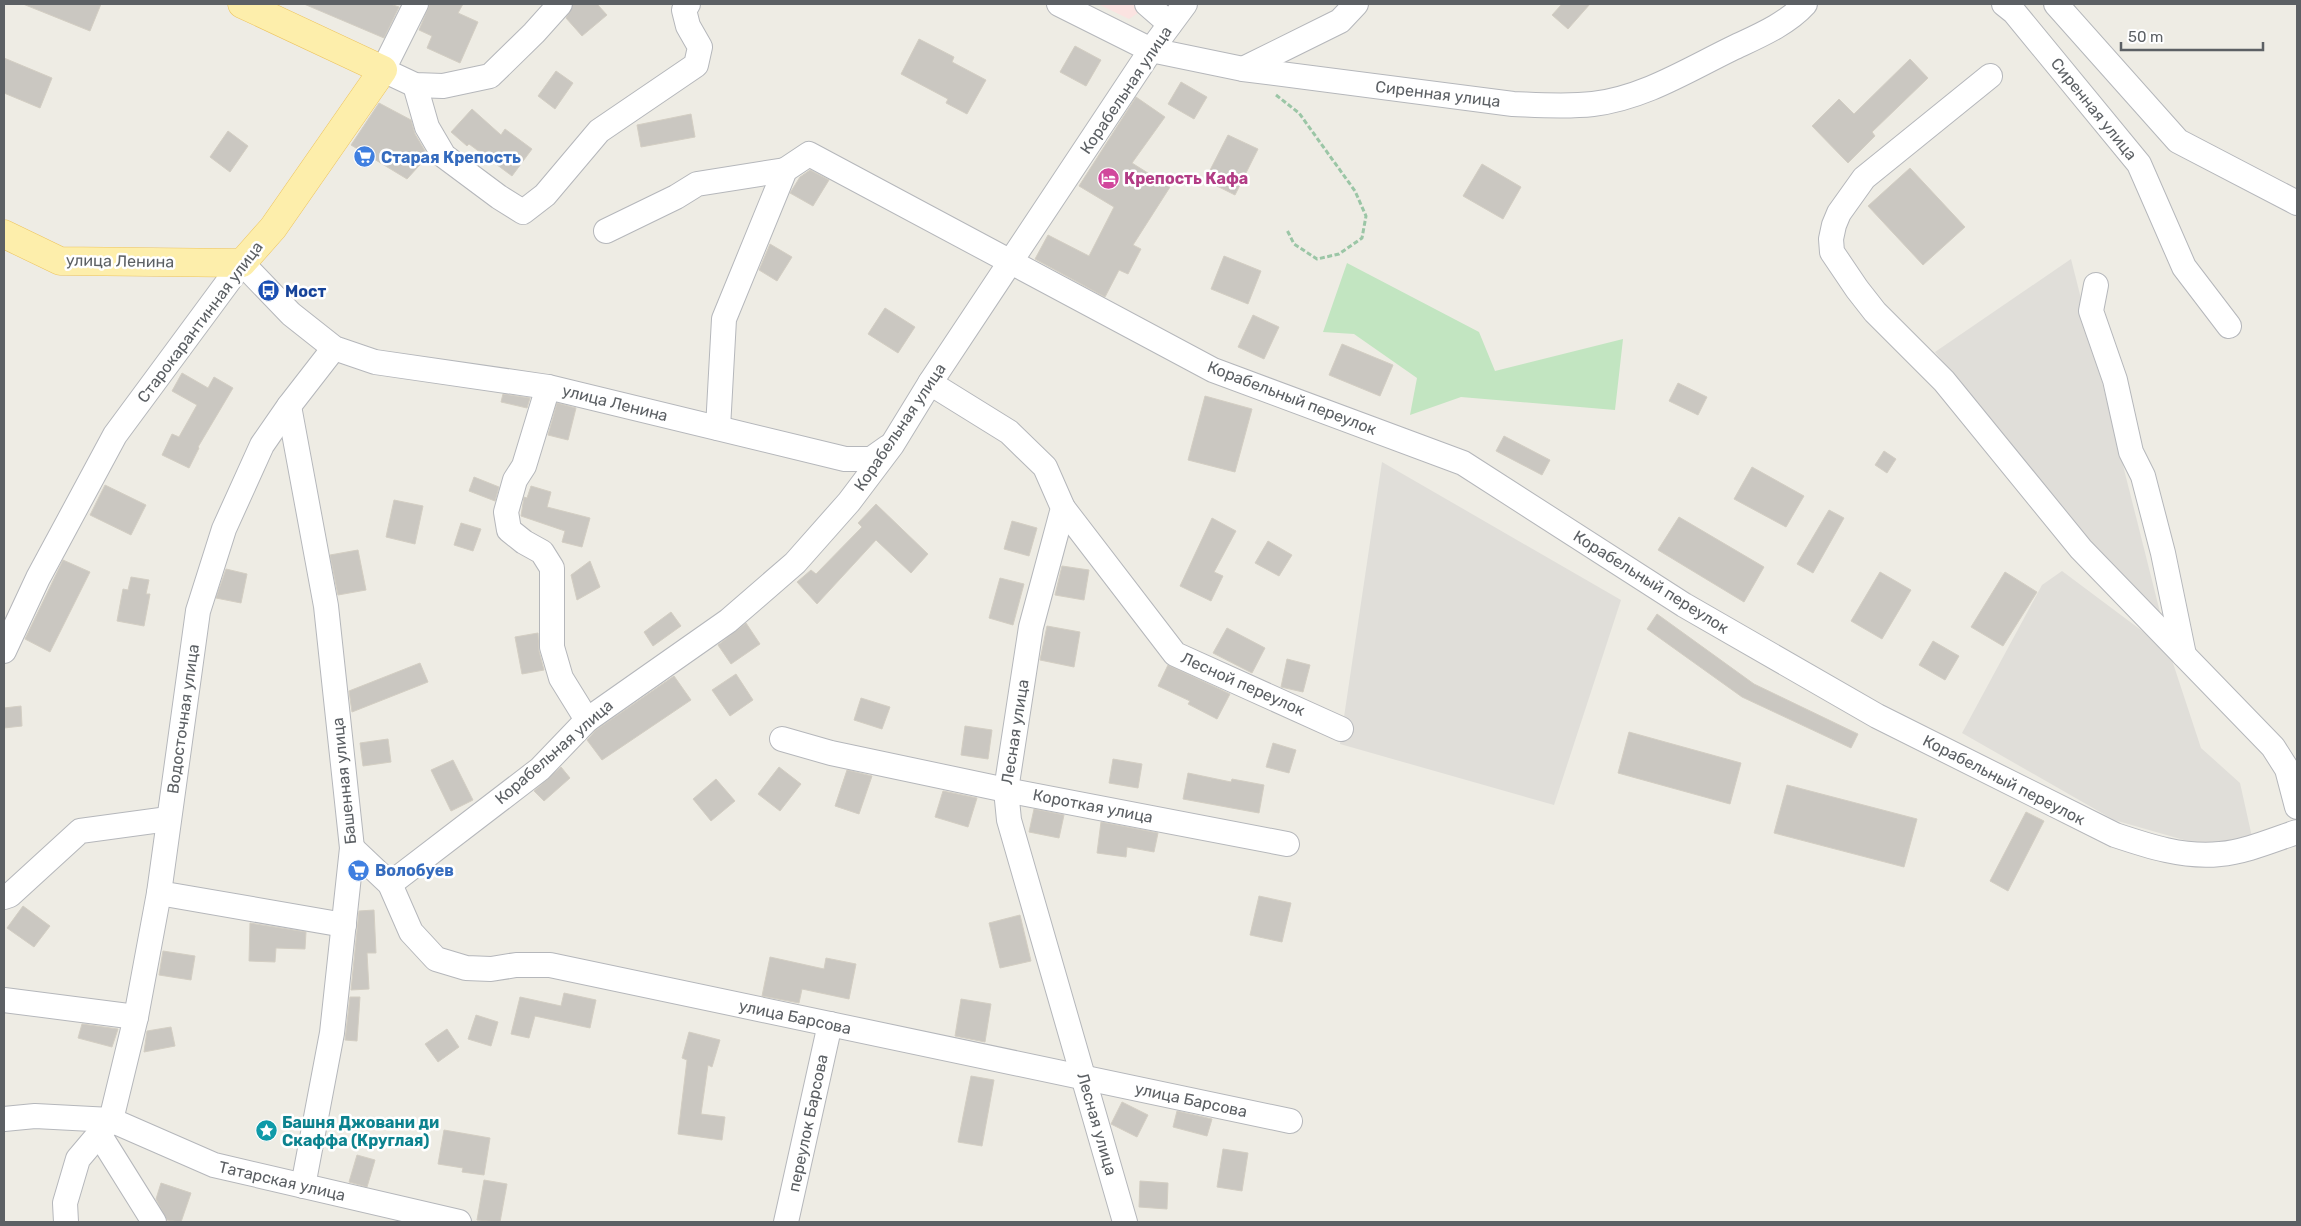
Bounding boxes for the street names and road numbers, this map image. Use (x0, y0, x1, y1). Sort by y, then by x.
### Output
street label: Корабельная улица (1076, 22, 1176, 158)
street label: Сиренная улица (2047, 54, 2141, 164)
street label: Сиренная улица (1374, 77, 1502, 111)
street label: Старокарантинная улица (133, 238, 267, 406)
street label: улица Ленина (66, 251, 174, 271)
street label: Корабельный переулок (1205, 357, 1380, 439)
street label: Корабельная улица (850, 359, 950, 495)
street label: улица Ленина (560, 381, 670, 425)
street label: Корабельный переулок (1570, 526, 1732, 638)
street label: Водосточная улица (163, 643, 203, 795)
street label: Лесной переулок (1178, 648, 1308, 720)
street label: Лесная улица (997, 678, 1033, 786)
street label: Корабельная улица (491, 696, 617, 808)
street label: Башенная улица (328, 717, 360, 845)
street label: Корабельный переулок (1920, 731, 2089, 829)
street label: Короткая улица (1031, 785, 1155, 827)
street label: улица Барсова (737, 996, 853, 1038)
street label: переулок Барсова (784, 1052, 832, 1194)
street label: Лесная улица (1073, 1070, 1121, 1178)
street label: улица Барсова (1133, 1079, 1249, 1121)
street label: Татарская улица (217, 1157, 347, 1205)

